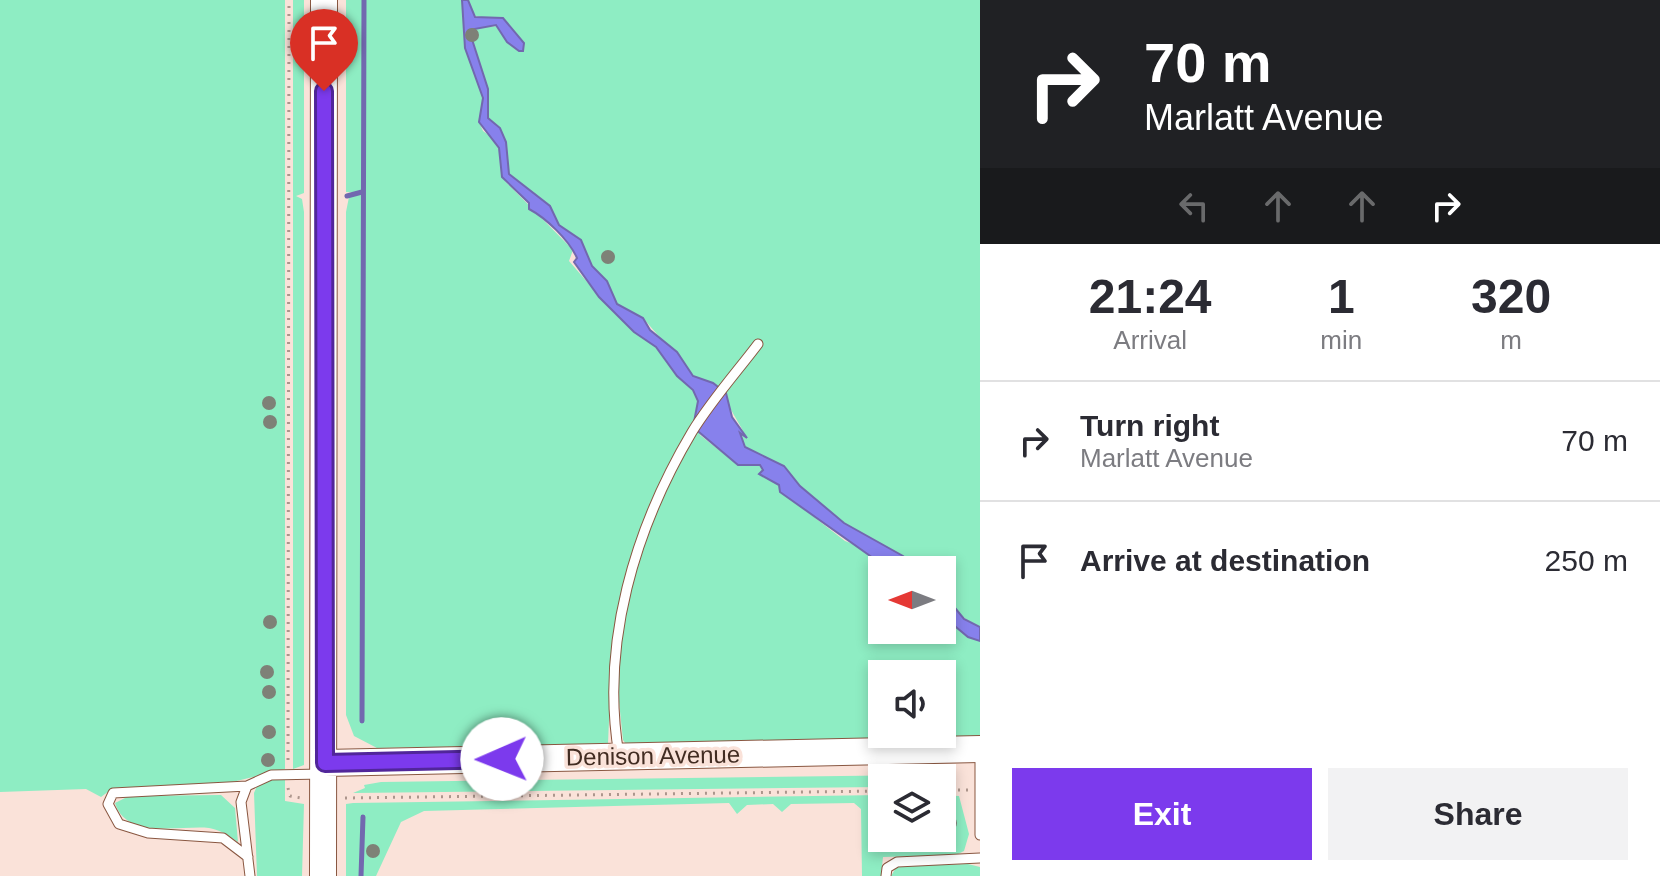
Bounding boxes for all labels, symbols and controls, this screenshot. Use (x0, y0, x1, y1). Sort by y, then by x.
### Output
pin (290, 9, 358, 91)
icon: arrive (302, 21, 346, 65)
text: 70 m (1144, 31, 1272, 94)
icon: right (1012, 32, 1116, 136)
text: Marlatt Avenue (1144, 97, 1383, 138)
icon: left (1172, 184, 1216, 228)
icon: ahead (1256, 184, 1300, 228)
icon: ahead (1340, 184, 1384, 228)
icon: right (1424, 184, 1468, 228)
text: 21:24 (1089, 270, 1212, 323)
text: 1 (1328, 270, 1355, 323)
text: 320 (1471, 270, 1551, 323)
text: Arrival (1113, 325, 1187, 355)
text: min (1320, 325, 1362, 355)
text: m (1500, 325, 1522, 355)
text: Turn right (1080, 409, 1219, 442)
icon: right (1012, 419, 1056, 463)
text: 70 m (1561, 424, 1628, 457)
text: Marlatt Avenue (1080, 443, 1253, 473)
icon: arrive (1012, 539, 1056, 583)
text: Arrive at destination (1080, 544, 1370, 577)
text: 250 m (1545, 544, 1628, 577)
north arrow (868, 556, 956, 644)
map controls (868, 556, 956, 852)
button: sound (868, 660, 956, 748)
position arrow (460, 717, 544, 801)
street label: Denison Avenue (566, 740, 740, 771)
button: layers (868, 764, 956, 852)
button: Exit (1012, 768, 1312, 860)
button: Share (1328, 768, 1628, 860)

